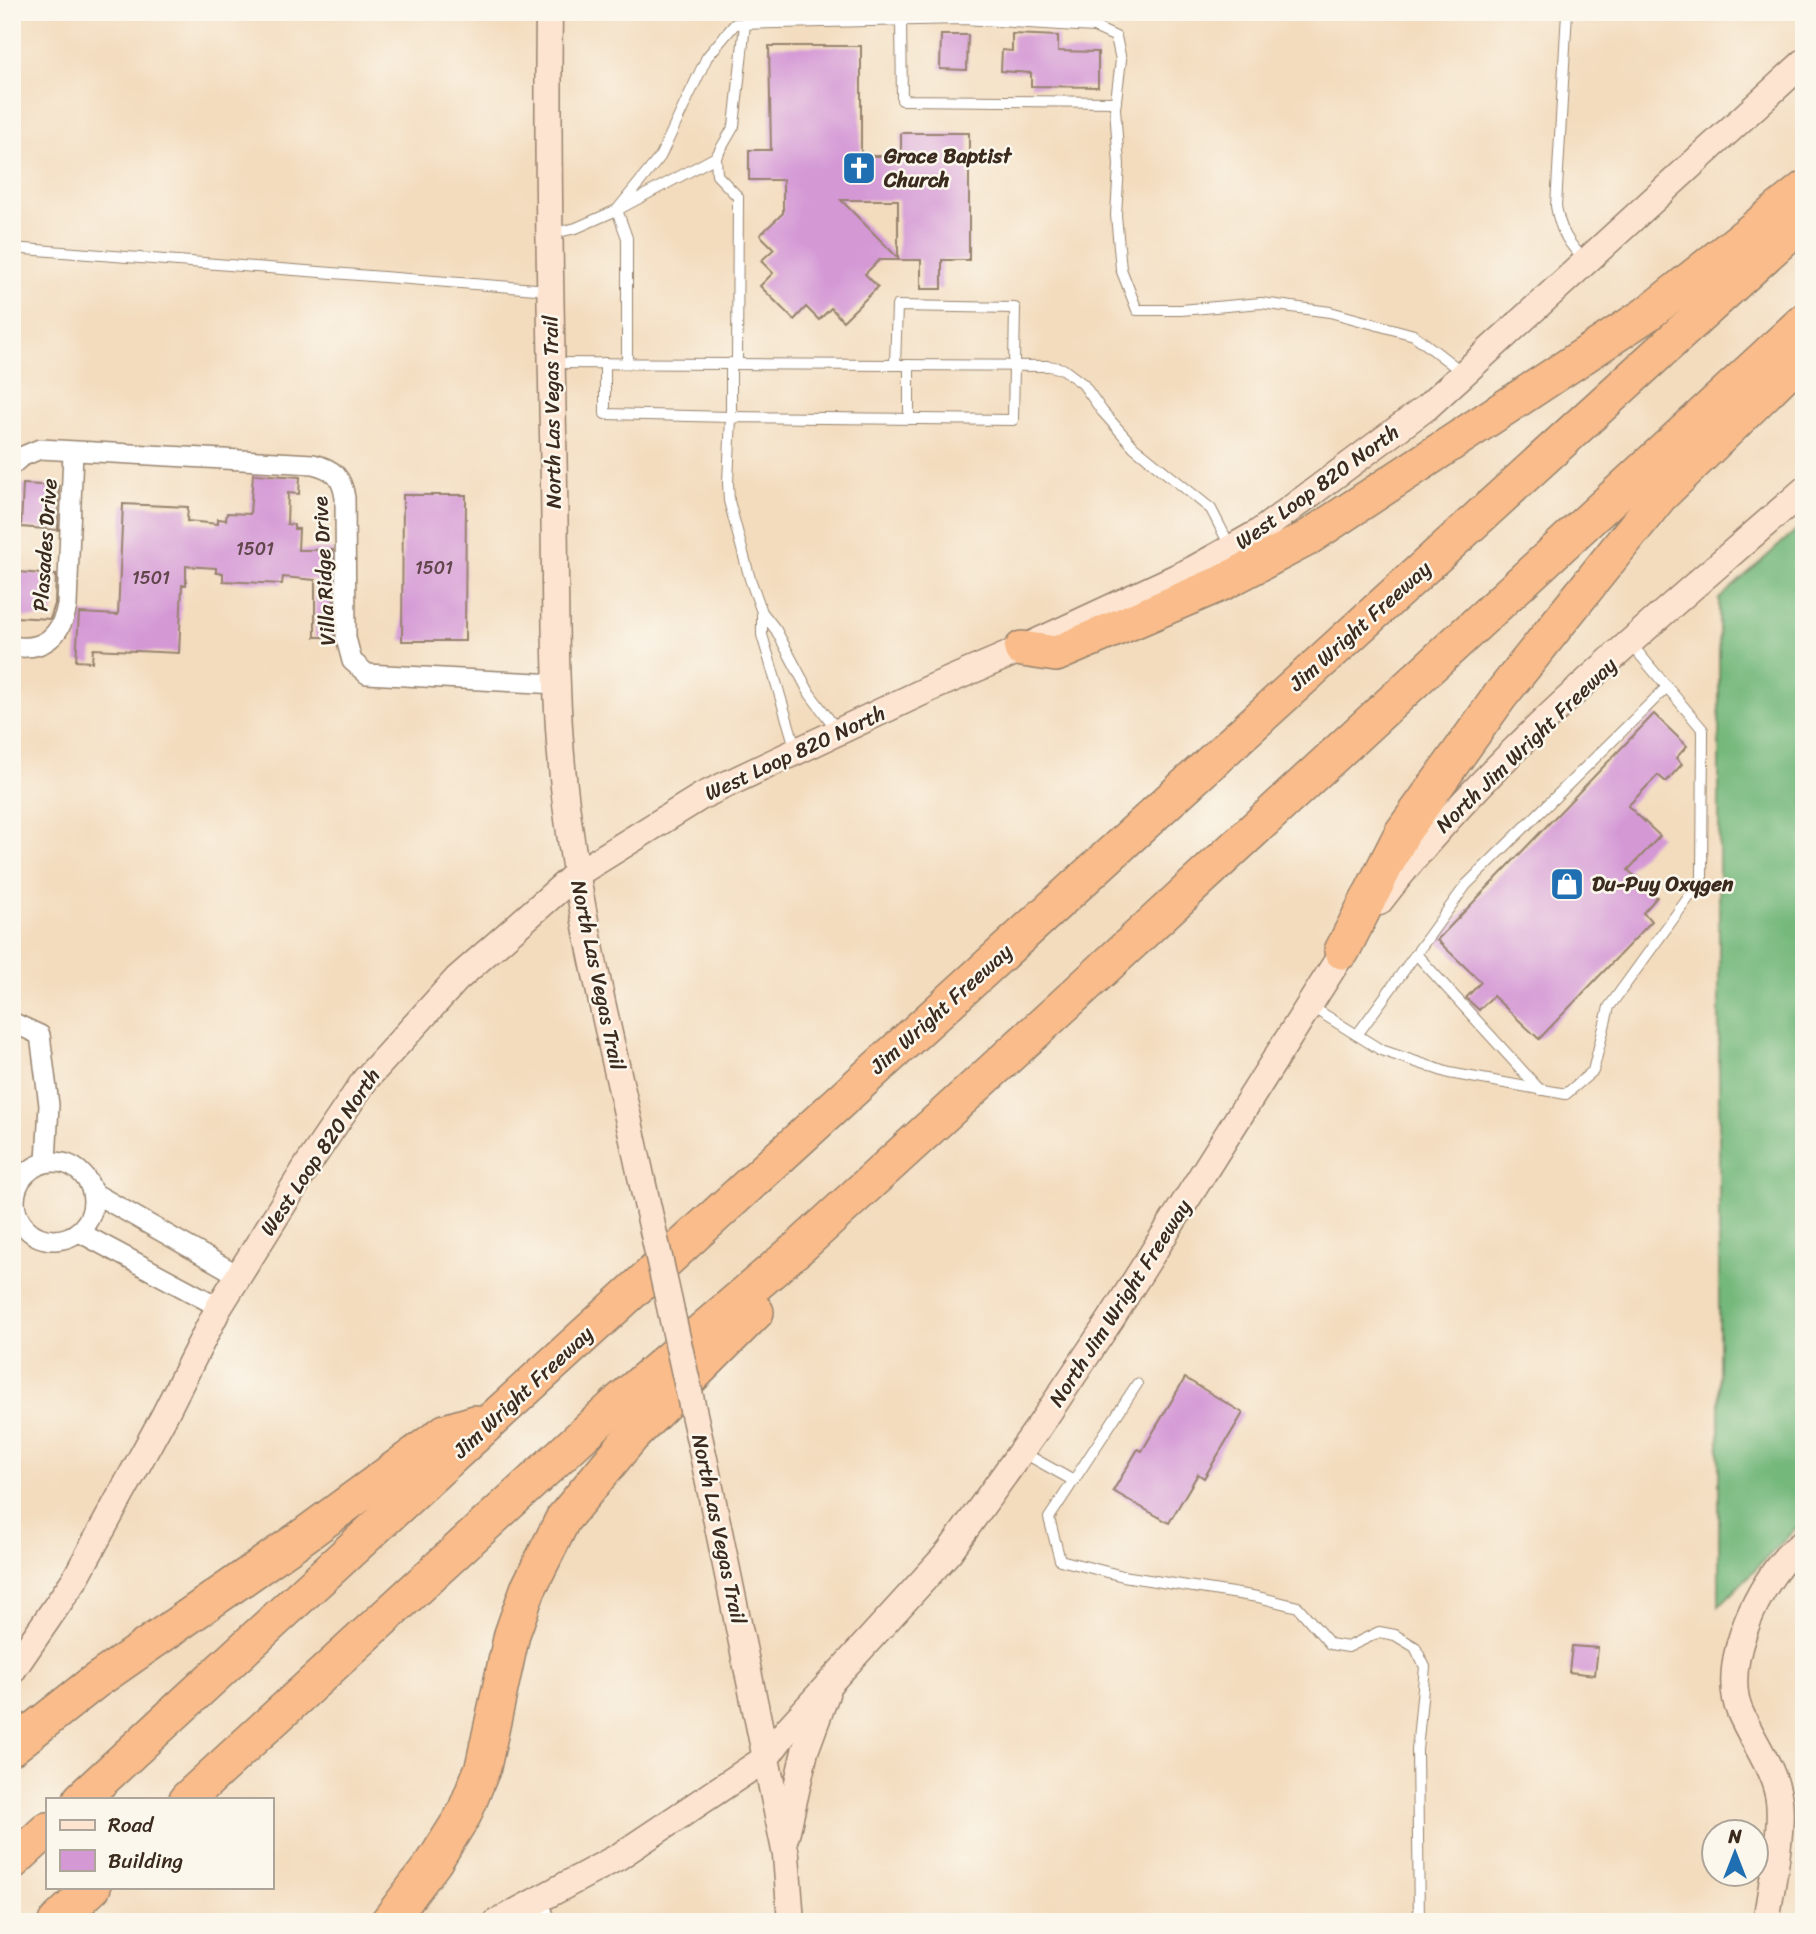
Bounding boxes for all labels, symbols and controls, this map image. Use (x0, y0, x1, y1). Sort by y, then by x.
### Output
place label: Grace Baptist Church (883, 137, 1013, 199)
church icon: Grace Baptist Church (840, 149, 878, 187)
street label: North Las Vegas Trail (531, 314, 573, 509)
street label: West Loop 820 North (1226, 414, 1408, 560)
street label: Plasades Drive (21, 477, 69, 613)
street label: Villa Ridge Drive (301, 495, 347, 647)
house number: 1501 (236, 533, 274, 565)
street label: Jim Wright Freeway (1279, 551, 1440, 702)
house number: 1501 (415, 552, 453, 584)
house number: 1501 (132, 562, 170, 594)
street label: North Jim Wright Freeway (1426, 647, 1626, 843)
street label: West Loop 820 North (698, 694, 892, 812)
shop icon: Du-Puy Oxygen (1548, 865, 1586, 903)
place label: Du-Puy Oxygen (1592, 865, 1734, 903)
street label: North Las Vegas Trail (559, 876, 637, 1075)
street label: Jim Wright Freeway (860, 934, 1021, 1085)
street label: West Loop 820 North (249, 1060, 391, 1244)
street label: North Jim Wright Freeway (1038, 1191, 1202, 1415)
street label: Jim Wright Freeway (443, 1316, 603, 1469)
street label: North Las Vegas Trail (680, 1430, 758, 1629)
legend (46, 1798, 273, 1888)
text: Road (108, 1806, 155, 1844)
north arrow (1700, 1818, 1770, 1888)
text: N (1727, 1820, 1742, 1853)
text: Building (108, 1842, 184, 1880)

